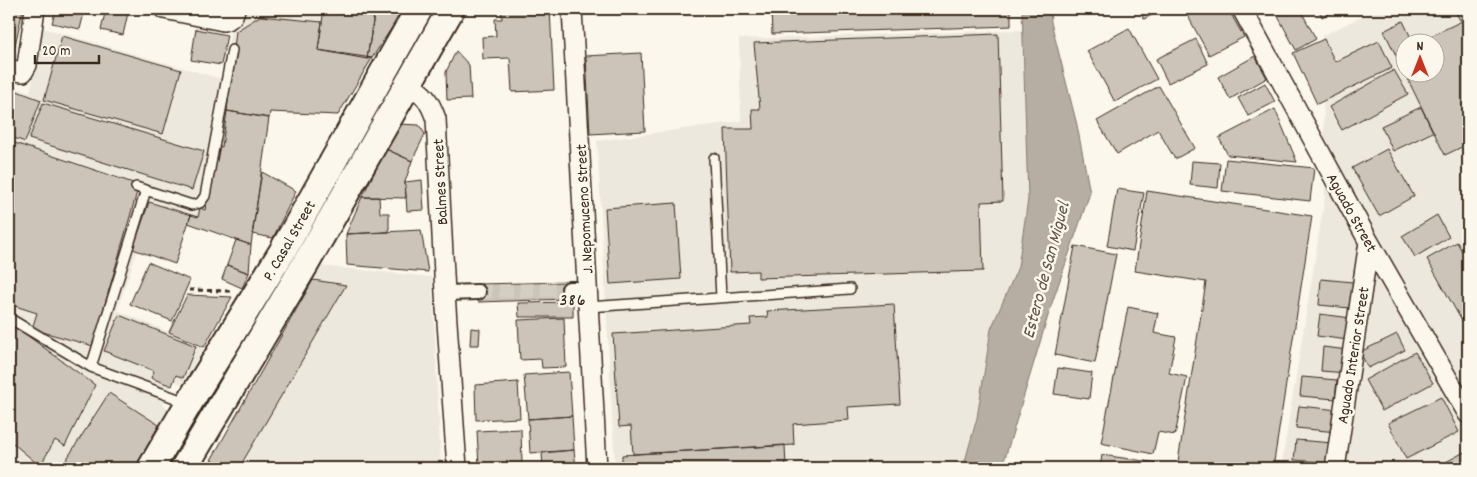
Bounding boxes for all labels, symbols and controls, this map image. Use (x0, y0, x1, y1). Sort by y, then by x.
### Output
scale bar (35, 32, 99, 64)
north arrow (1394, 32, 1444, 82)
text: N (1417, 37, 1424, 57)
text: 20 m (42, 41, 70, 63)
street label: Balmes Street (428, 138, 455, 226)
street label: J. Nepomuceno Street (571, 143, 600, 274)
street label: Aguado Street (1320, 169, 1382, 257)
street label: P. Casal Street (258, 197, 323, 286)
water label: Estero de San Miguel (1017, 198, 1078, 342)
street label: Aguado Interior Street (1332, 285, 1377, 425)
district label: 386 (559, 289, 587, 314)

